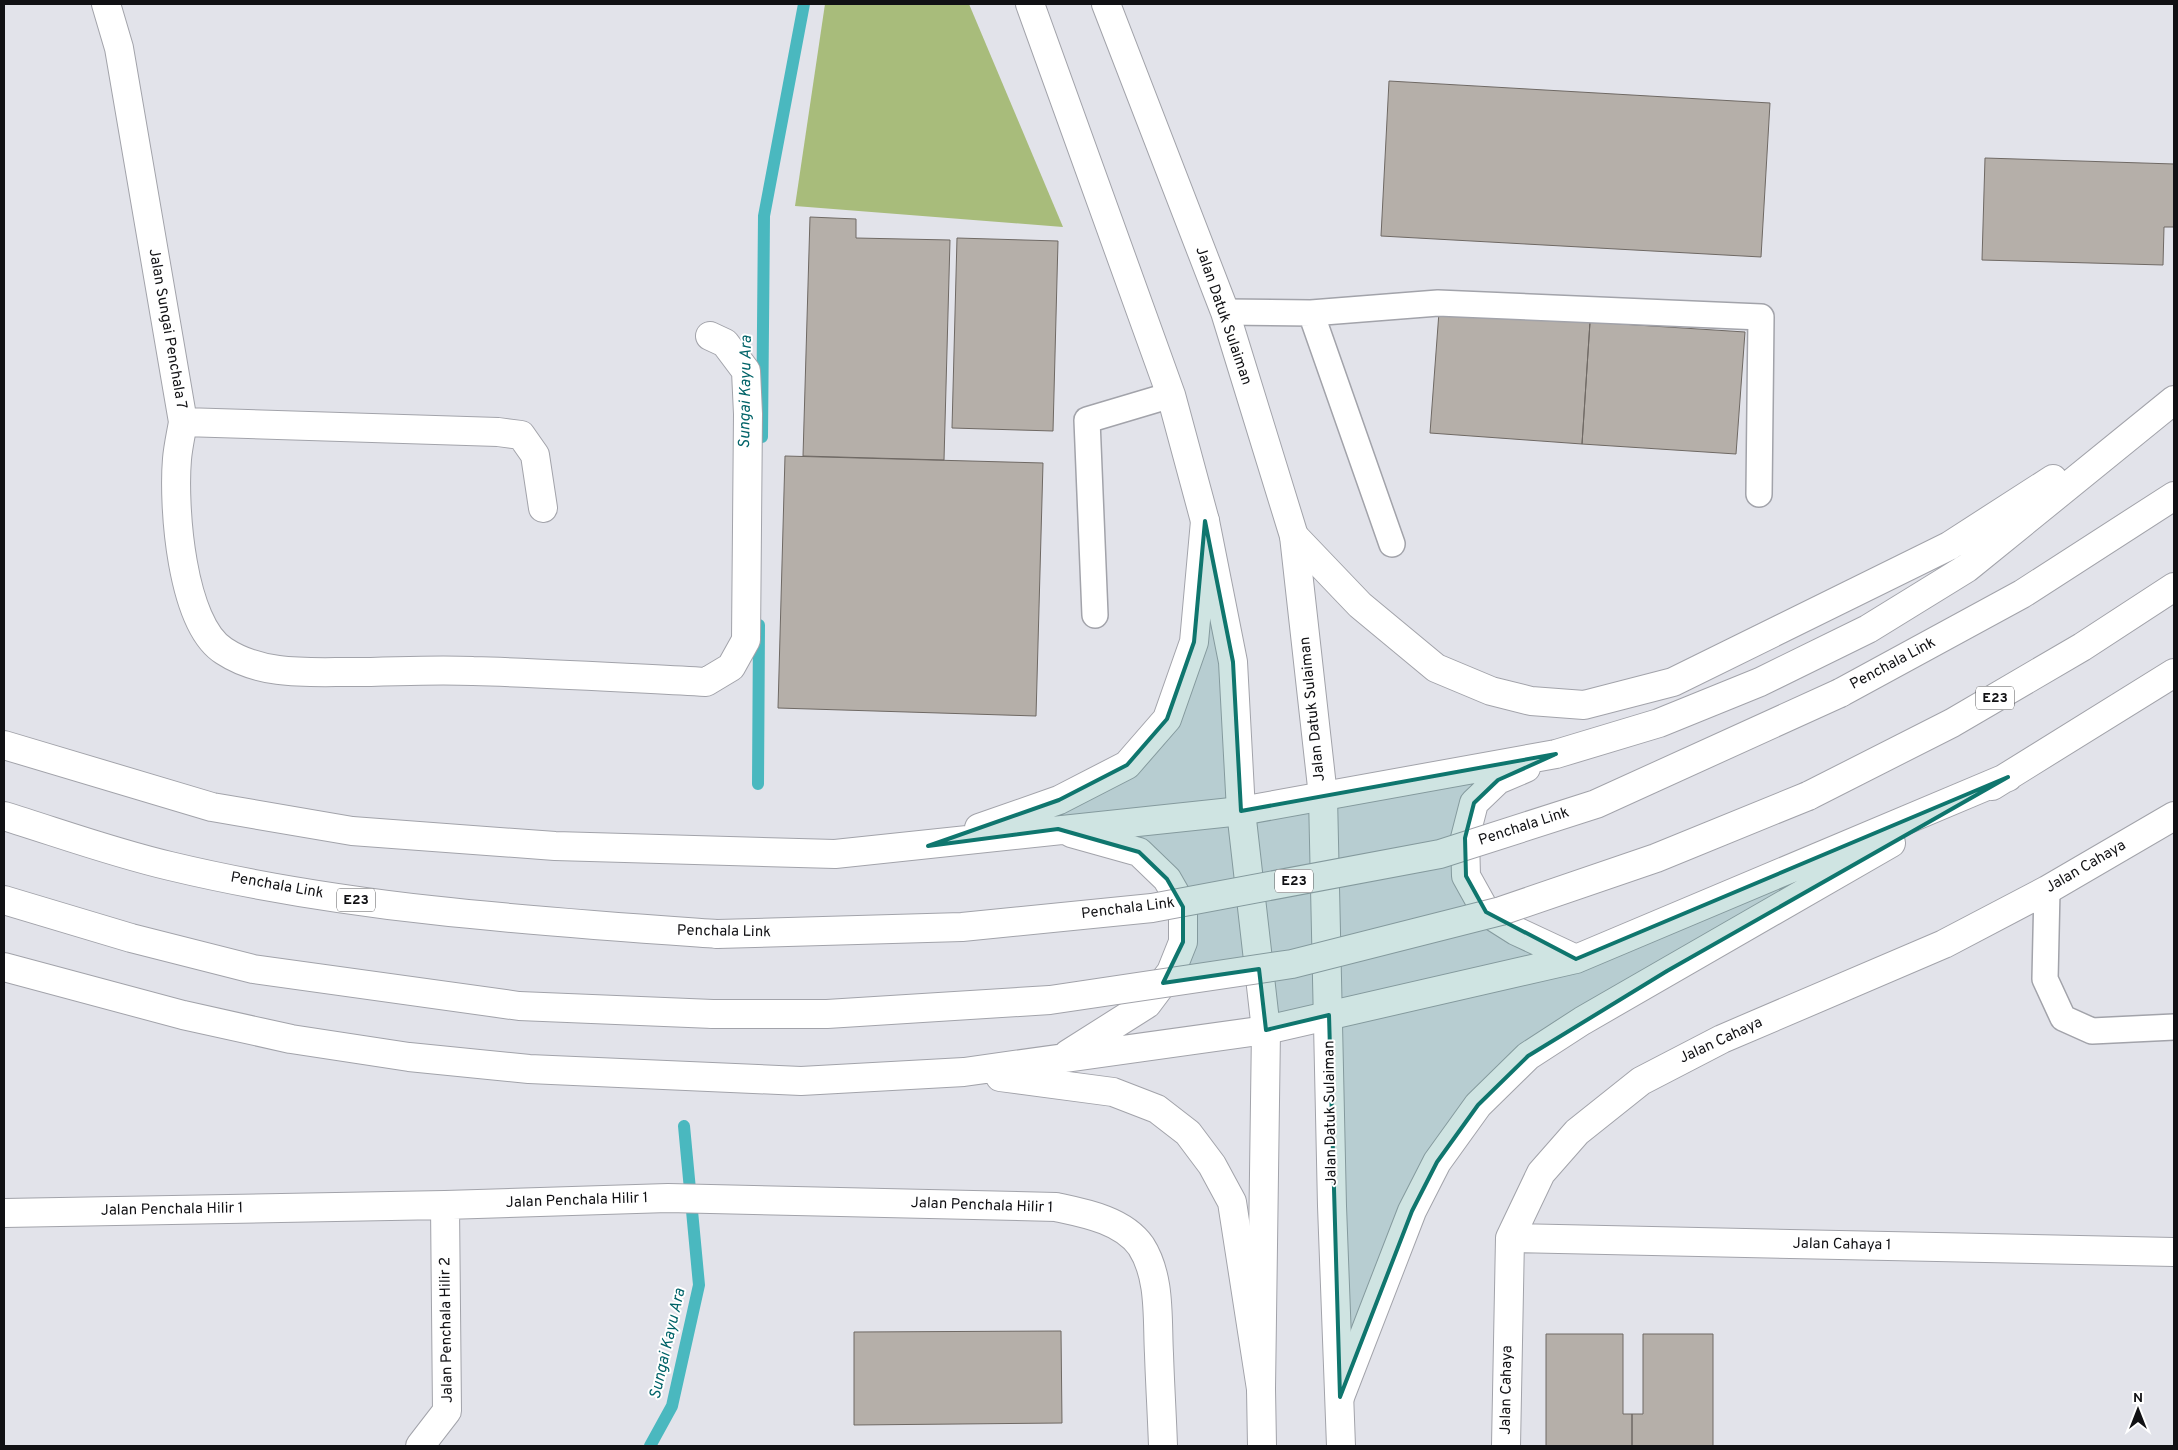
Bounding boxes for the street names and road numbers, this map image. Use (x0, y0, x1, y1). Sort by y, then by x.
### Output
street label: Jalan Datuk Sulaiman (1190, 244, 1256, 388)
street label: Jalan Sungai Penchala 7 (143, 247, 191, 411)
street label: Penchala Link (1847, 633, 1939, 695)
street label: Jalan Datuk Sulaiman (1296, 636, 1330, 782)
road number: E23 (1976, 686, 2014, 710)
street label: Penchala Link (1476, 803, 1572, 851)
street label: Jalan Cahaya (2042, 836, 2130, 898)
street label: Penchala Link (229, 868, 325, 904)
road number: E23 (1275, 869, 1313, 892)
road number: E23 (337, 888, 375, 912)
street label: Penchala Link (1080, 894, 1176, 924)
street label: Penchala Link (677, 922, 771, 942)
street label: Jalan Cahaya (1676, 1013, 1766, 1069)
street label: Jalan Datuk Sulaiman (1320, 1040, 1342, 1186)
street label: Jalan Penchala Hilir 1 (505, 1189, 649, 1213)
street label: Jalan Penchala Hilir 1 (910, 1194, 1054, 1218)
street label: Jalan Penchala Hilir 1 (100, 1199, 244, 1221)
street label: Jalan Cahaya 1 (1792, 1235, 1892, 1255)
street label: Jalan Penchala Hilir 2 (436, 1257, 458, 1403)
street label: Jalan Cahaya (1497, 1345, 1517, 1435)

